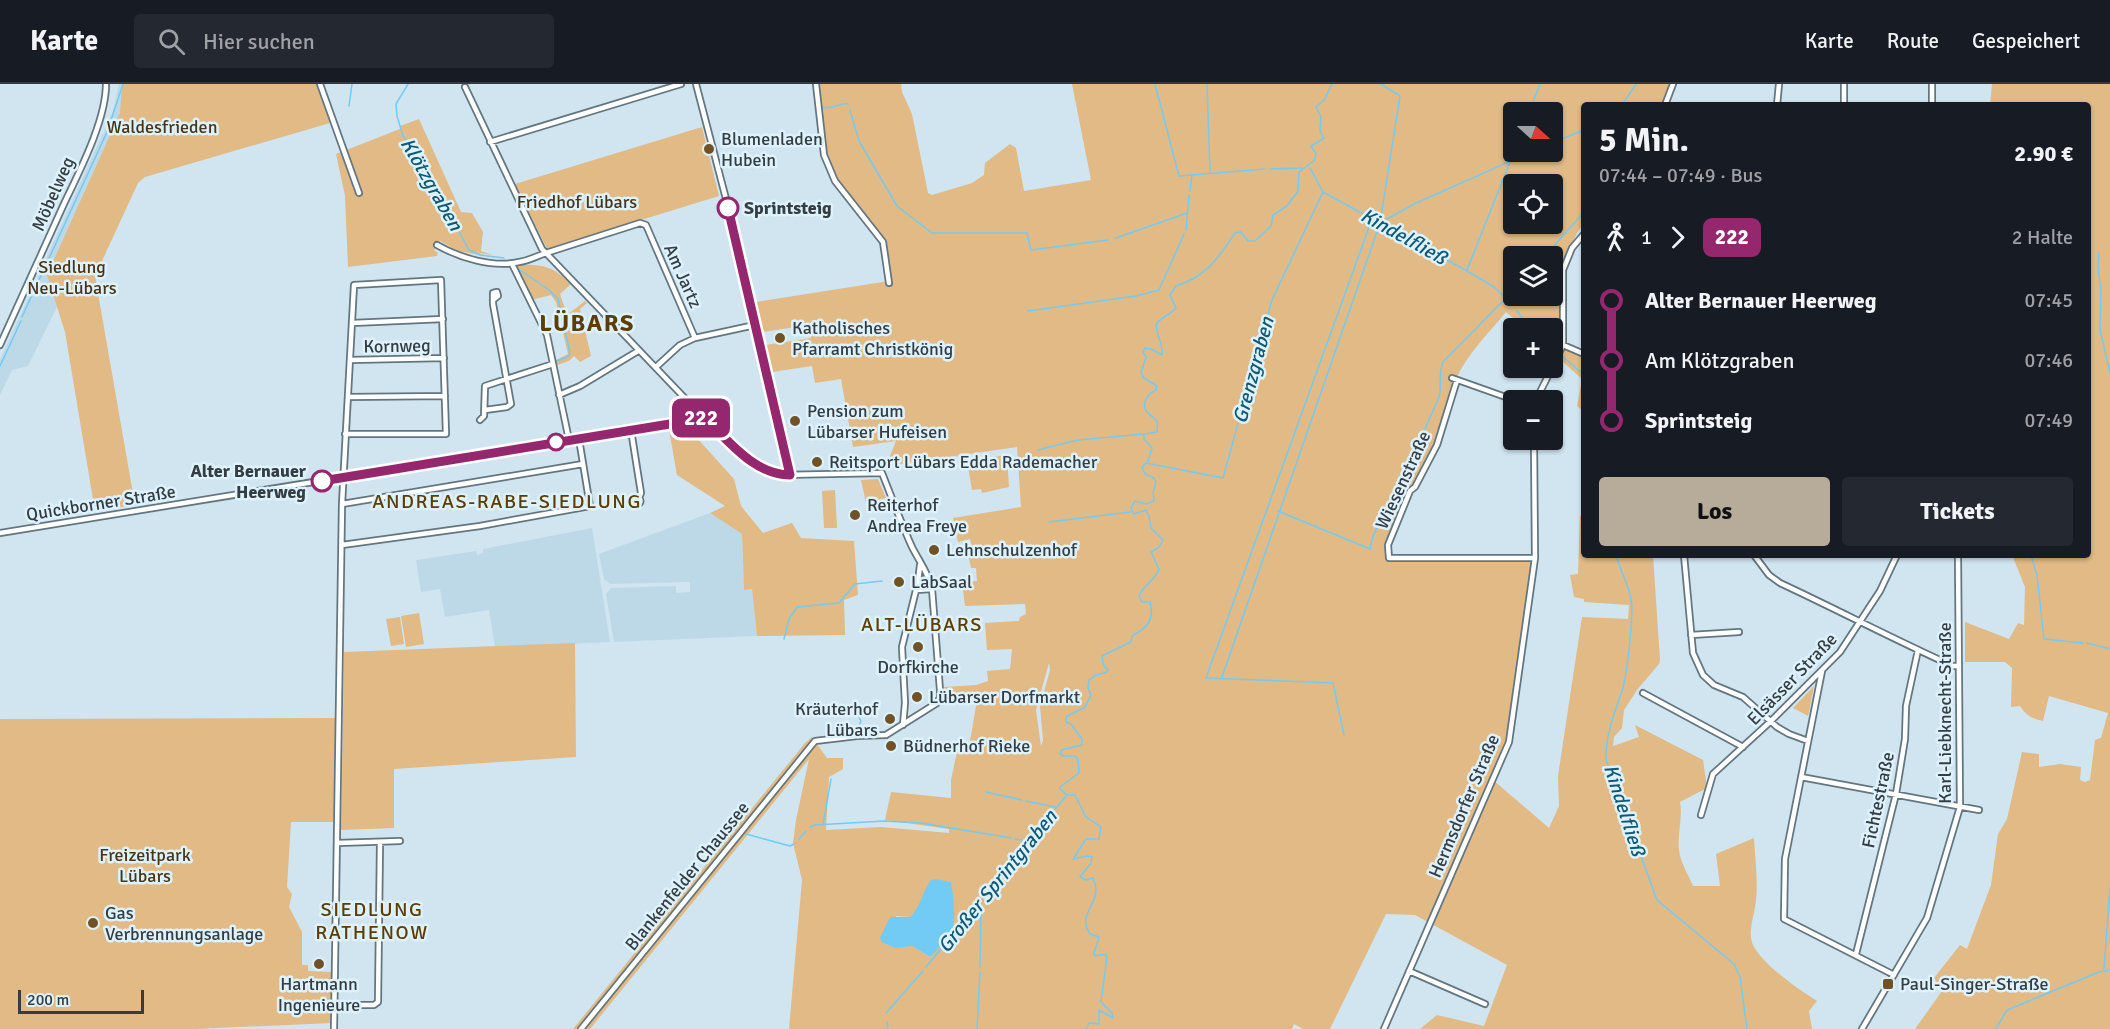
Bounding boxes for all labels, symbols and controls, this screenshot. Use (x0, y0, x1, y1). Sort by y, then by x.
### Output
search box (134, 14, 554, 68)
text: Karte (30, 24, 98, 58)
icon: search (155, 25, 188, 58)
text: Hier suchen (203, 28, 315, 55)
text: Karte (1805, 28, 1854, 54)
text: Route (1887, 28, 1939, 54)
text: Gespeichert (1972, 28, 2080, 54)
north arrow (1503, 102, 1563, 162)
map controls (1503, 102, 1563, 450)
park label: Waldesfrieden (107, 116, 217, 138)
text: 5 Min. (1599, 120, 1689, 161)
place label: Blumenladen Hubein (721, 128, 823, 171)
water label: Klötzgraben (395, 133, 469, 236)
text: 2.90 € (2014, 140, 2073, 167)
marker: Blumenladen Hubein (702, 142, 716, 156)
street label: Möbelweg (27, 154, 79, 234)
text: 07:44 – 07:49 · Bus (1599, 163, 1762, 188)
button: locate (1503, 174, 1563, 234)
park label: Friedhof Lübars (517, 191, 637, 213)
marker: Sprintsteig (717, 197, 739, 219)
place label: Sprintsteig (744, 197, 832, 219)
water label: Kindelfließ (1356, 203, 1453, 271)
icon: walk (1599, 221, 1632, 254)
icon: forward (1661, 221, 1694, 254)
text: 222 (1715, 224, 1749, 250)
text: 1 (1641, 225, 1652, 250)
text: 2 Halte (2012, 225, 2073, 250)
street label: Am Jartz (659, 241, 707, 311)
button: layers (1503, 246, 1563, 306)
park label: Siedlung Neu-Lübars (27, 256, 117, 299)
text: Alter Bernauer Heerweg (1645, 287, 1876, 314)
text: 07:45 (2024, 288, 2073, 313)
district label: LÜBARS (539, 308, 635, 338)
water label: Grenzgraben (1227, 313, 1280, 426)
place label: Katholisches Pfarramt Christkönig (792, 317, 953, 360)
button: + (1503, 318, 1563, 378)
marker: Katholisches Pfarramt Christkönig (773, 331, 787, 345)
street label: Kornweg (363, 334, 431, 358)
text: Am Klötzgraben (1645, 347, 1794, 374)
text: 07:46 (2024, 348, 2073, 373)
button: − (1503, 390, 1563, 450)
line badge: 222 (666, 398, 736, 438)
place label: Pension zum Lübarser Hufeisen (807, 400, 947, 443)
text: 222 (684, 405, 718, 431)
text: Sprintsteig (1645, 407, 1752, 434)
text: 07:49 (2024, 408, 2073, 433)
marker: Pension zum Lübarser Hufeisen (788, 414, 802, 428)
street label: Wiesenstraße (1371, 427, 1435, 533)
unlabelled marker (547, 433, 565, 451)
place label: Reitsport Lübars Edda Rademacher (829, 451, 1098, 473)
marker: Reitsport Lübars Edda Rademacher (810, 455, 824, 469)
place label: Alter Bernauer Heerweg (191, 460, 307, 503)
marker: Alter Bernauer Heerweg (311, 470, 333, 492)
button: Los (1599, 477, 1830, 546)
button: Tickets (1842, 477, 2073, 546)
street label: Quickborner Straße (25, 480, 177, 526)
district label: ANDREAS-RABE-SIEDLUNG (372, 489, 642, 514)
place label: Reiterhof Andrea Freye (867, 494, 967, 537)
marker: Reiterhof Andrea Freye (848, 508, 862, 522)
place label: Lehnschulzenhof (946, 539, 1078, 561)
marker: Lehnschulzenhof (927, 543, 941, 557)
place label: LabSaal (911, 571, 972, 593)
marker: LabSaal (892, 575, 906, 589)
district label: ALT-LÜBARS (861, 612, 983, 637)
street label: Karl-Liebknecht-Straße (1934, 622, 1956, 804)
street label: Elsässer Straße (1742, 628, 1842, 730)
marker: Dorfkirche (911, 640, 925, 654)
place label: Dorfkirche (877, 656, 959, 678)
place label: Lübarser Dorfmarkt (929, 686, 1080, 708)
marker: Lübarser Dorfmarkt (910, 690, 924, 704)
place label: Kräuterhof Lübars (795, 698, 879, 741)
marker: Kräuterhof Lübars (883, 712, 897, 726)
street label: Hermsdorfer Straße (1424, 731, 1504, 881)
place label: Büdnerhof Rieke (903, 735, 1030, 757)
marker: Büdnerhof Rieke (884, 739, 898, 753)
street label: Fichtestraße (1857, 750, 1899, 850)
water label: Kindelfließ (1598, 761, 1652, 860)
street label: Blankenfelder Chaussee (620, 797, 754, 955)
water label: Großer Sprintgraben (932, 804, 1063, 958)
park label: Freizeitpark Lübars (99, 844, 191, 887)
district label: SIEDLUNG RATHENOW (315, 897, 429, 945)
place label: Gas Verbrennungsanlage (105, 902, 263, 945)
marker: Gas Verbrennungsanlage (86, 916, 100, 930)
marker: Hartmann Ingenieure (312, 957, 326, 971)
place label: Hartmann Ingenieure (278, 973, 360, 1016)
place label: Paul-Singer-Straße (1900, 973, 2049, 995)
marker: Paul-Singer-Straße (1881, 977, 1895, 991)
scale bar (18, 987, 144, 1014)
text: 200 m (27, 990, 69, 1010)

